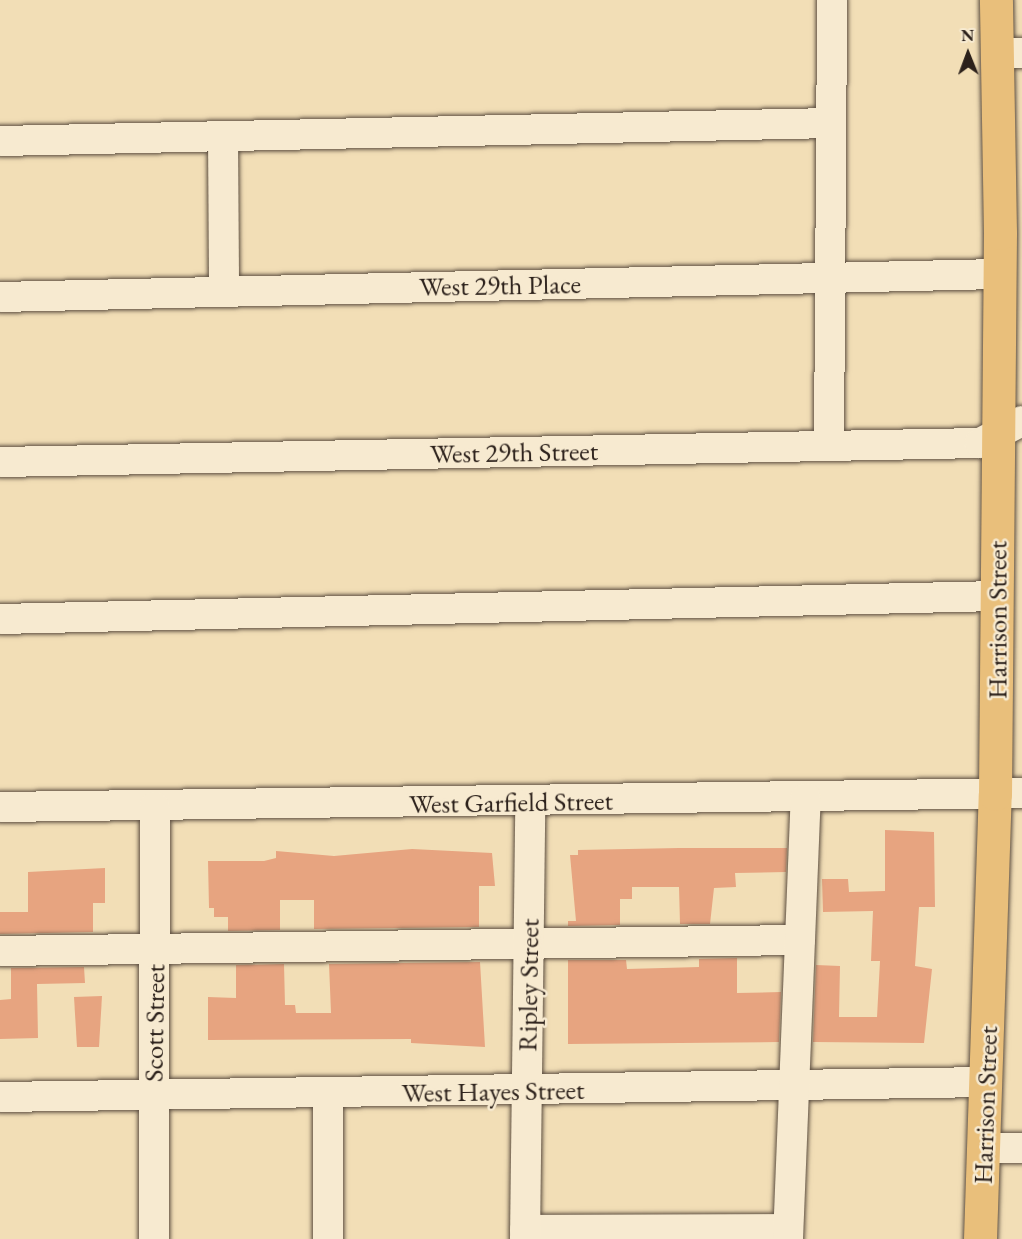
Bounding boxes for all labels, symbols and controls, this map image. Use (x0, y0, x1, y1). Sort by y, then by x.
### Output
north arrow (938, 24, 998, 84)
text: N (961, 25, 974, 46)
street label: West 29th Place (419, 267, 581, 303)
street label: West 29th Street (430, 434, 598, 470)
street label: Harrison Street (981, 541, 1013, 699)
street label: West Garfield Street (409, 784, 613, 820)
street label: Ripley Street (511, 918, 545, 1052)
street label: Scott Street (137, 964, 171, 1082)
street label: Harrison Street (966, 1025, 1004, 1185)
street label: West Hayes Street (401, 1073, 585, 1109)

